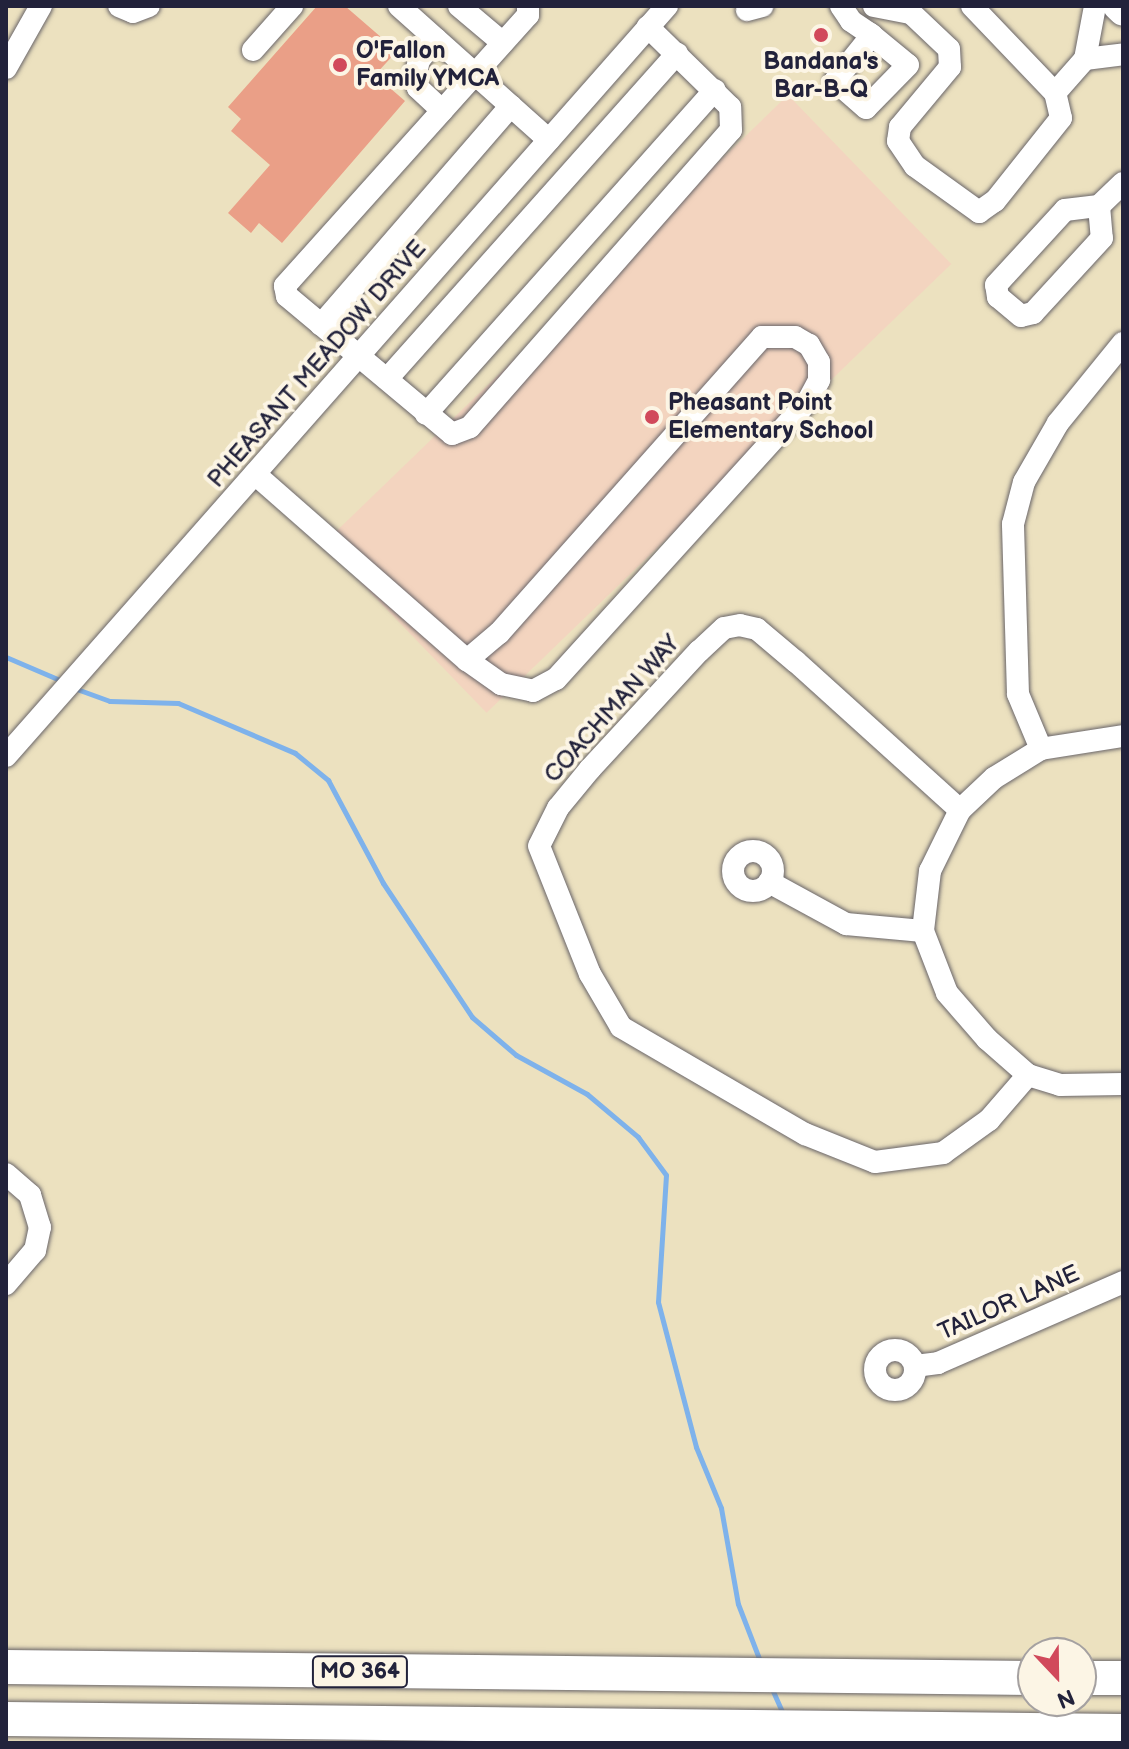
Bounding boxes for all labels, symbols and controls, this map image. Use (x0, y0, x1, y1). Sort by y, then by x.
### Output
marker: Bandana's Bar-B-Q (812, 26, 830, 44)
place label: O'Fallon Family YMCA (356, 37, 500, 93)
place label: Bandana's Bar-B-Q (763, 48, 879, 104)
marker: O'Fallon Family YMCA (331, 56, 349, 74)
street label: PHEASANT MEADOW DRIVE (202, 234, 432, 494)
place label: Pheasant Point Elementary School (668, 389, 874, 445)
marker: Pheasant Point Elementary School (643, 408, 661, 426)
street label: COACHMAN WAY (538, 629, 686, 789)
street label: TAILOR LANE (934, 1259, 1084, 1347)
north arrow (1017, 1637, 1097, 1717)
road number: MO 364 (310, 1654, 410, 1690)
text: N (1053, 1682, 1078, 1713)

